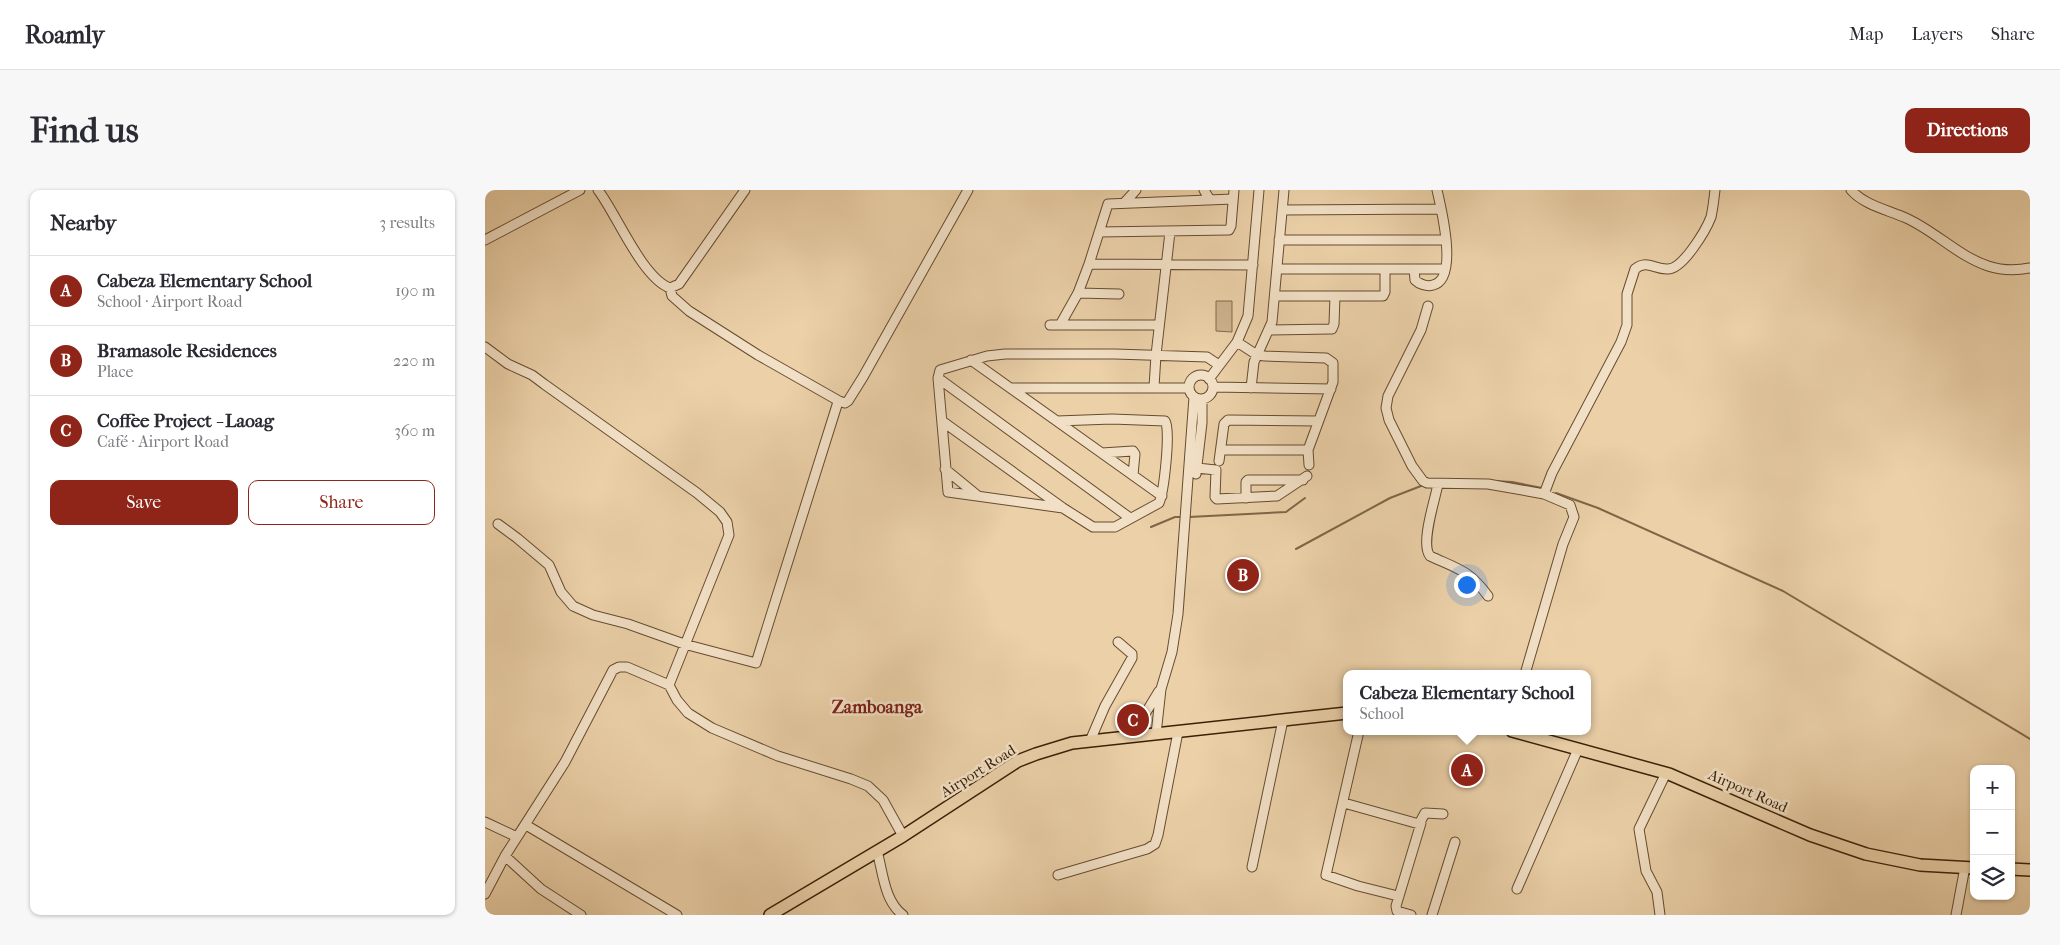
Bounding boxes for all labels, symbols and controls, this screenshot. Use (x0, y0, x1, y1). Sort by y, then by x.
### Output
text: Roamly (25, 21, 104, 49)
text: Map (1849, 24, 1883, 45)
text: Layers (1911, 24, 1963, 45)
text: Share (1991, 24, 2035, 45)
button: Directions (1905, 108, 2030, 153)
text: Find us (30, 110, 139, 151)
text: Nearby (50, 211, 116, 235)
text: 3 results (379, 213, 435, 232)
text: Cabeza Elementary School (97, 270, 312, 292)
text: A (61, 281, 71, 300)
text: 190 m (395, 281, 435, 300)
text: School · Airport Road (97, 292, 242, 311)
text: Bramasole Residences (97, 340, 277, 362)
text: B (61, 351, 71, 370)
text: 220 m (393, 351, 435, 370)
text: Place (97, 362, 133, 381)
text: Coffee Project - Laoag (97, 410, 274, 432)
text: C (61, 421, 71, 440)
text: 360 m (394, 421, 435, 440)
text: Café · Airport Road (97, 432, 229, 451)
button: Save (50, 480, 238, 525)
button: Share (248, 480, 435, 525)
pin: B (1227, 556, 1259, 594)
your location (1454, 572, 1480, 598)
popup (1343, 670, 1591, 735)
text: Cabeza Elementary School (1359, 682, 1575, 704)
district label: Zamboanga (832, 697, 923, 718)
pin: C (1117, 701, 1149, 739)
text: School (1359, 704, 1404, 723)
street label: Airport Road (936, 740, 1020, 802)
pin: A (1451, 751, 1483, 789)
street label: Airport Road (1705, 765, 1791, 817)
map controls (1970, 765, 2015, 900)
button: + (1970, 765, 2015, 810)
button: − (1970, 810, 2015, 855)
button: layers (1970, 855, 2015, 900)

